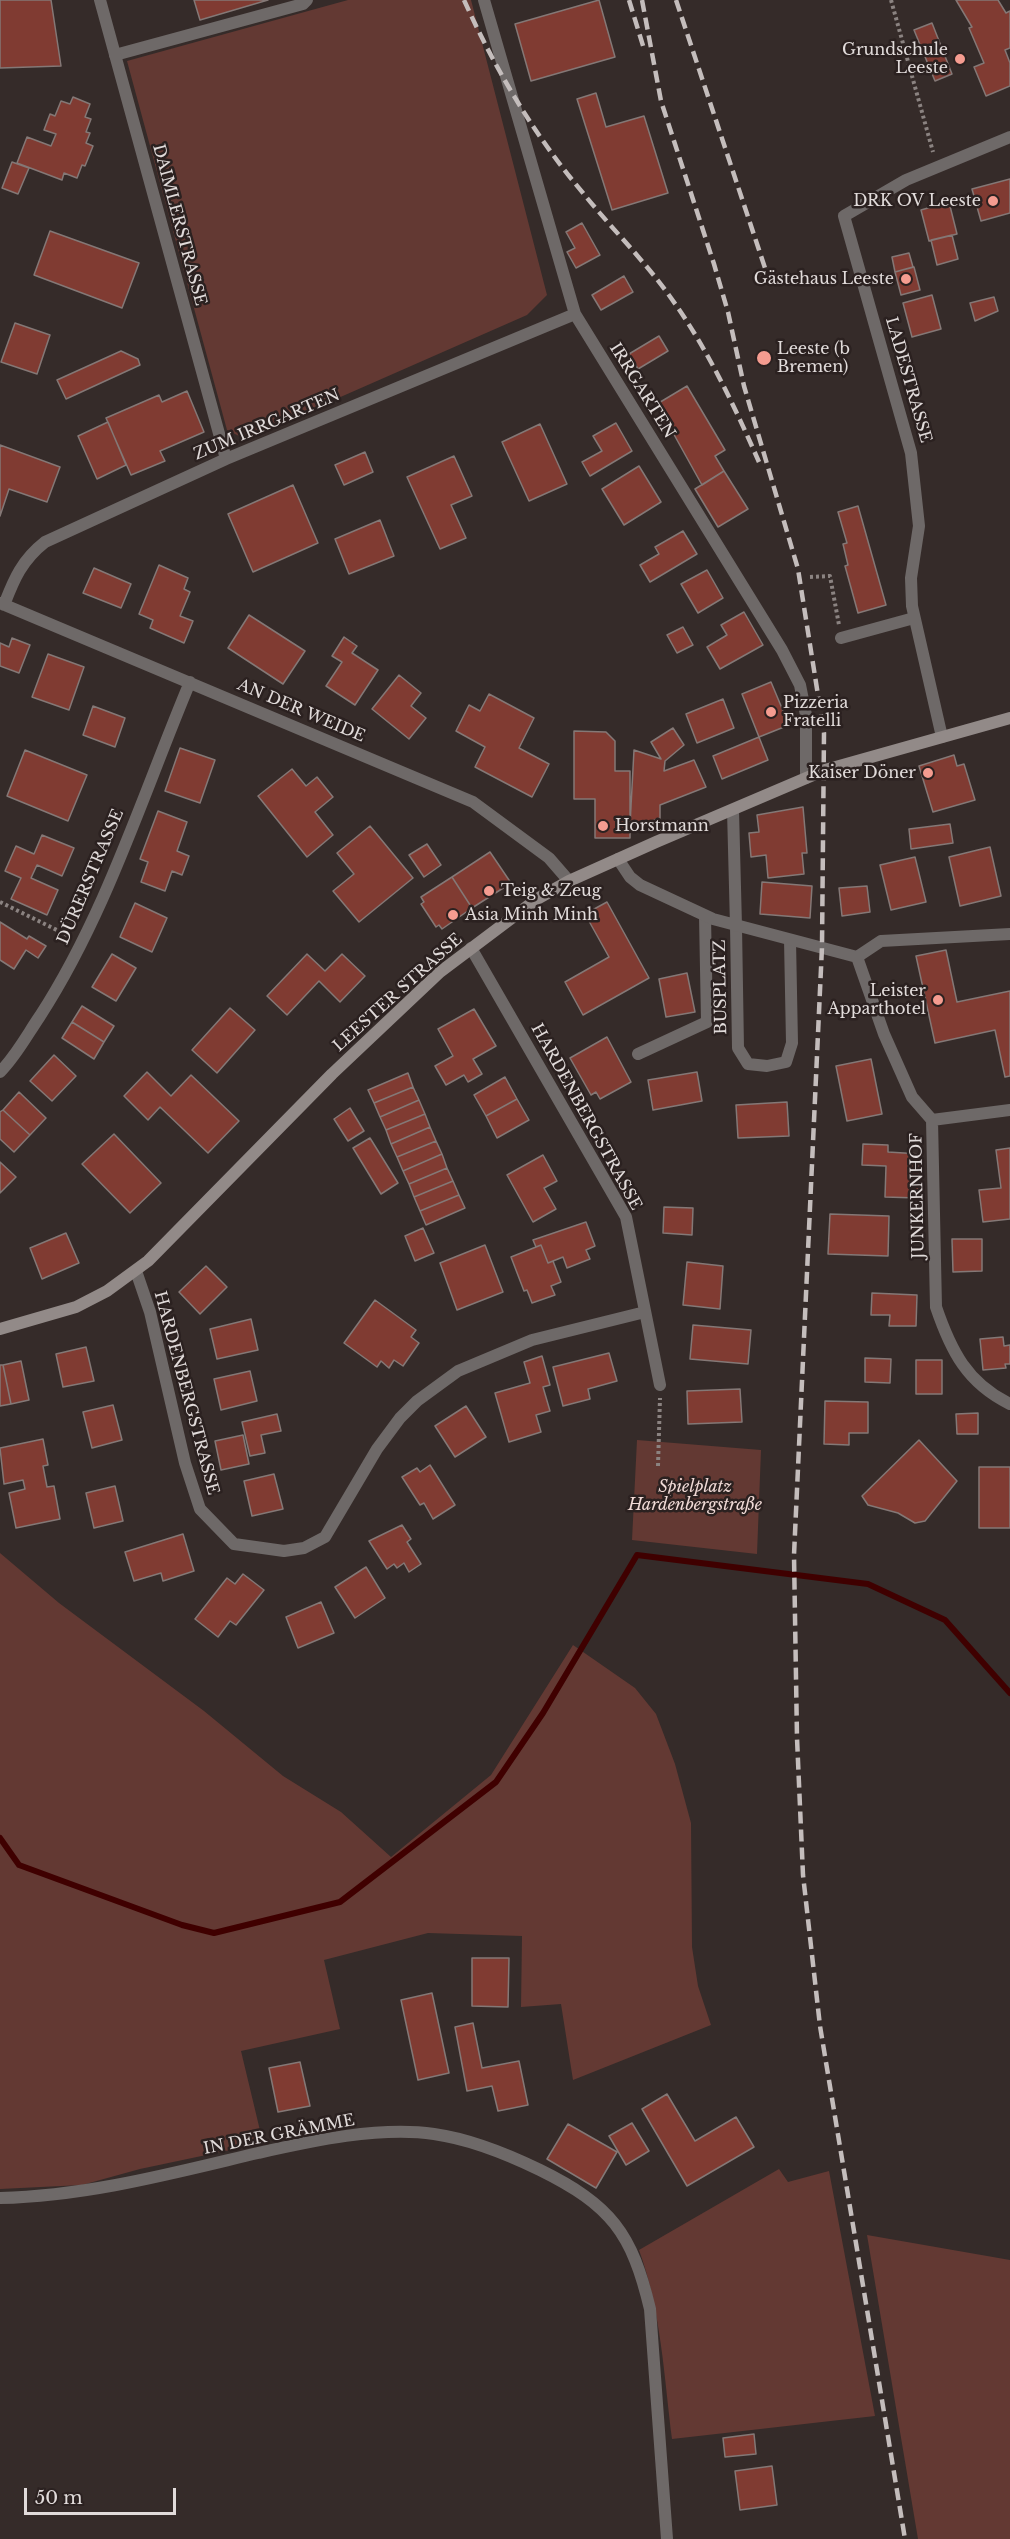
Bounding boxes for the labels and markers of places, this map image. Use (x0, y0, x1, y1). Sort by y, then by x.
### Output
place label: Grundschule Leeste (842, 40, 948, 78)
marker: Grundschule Leeste (953, 52, 967, 66)
place label: DRK OV Leeste (853, 191, 981, 211)
marker: DRK OV Leeste (986, 194, 1000, 208)
place label: Gästehaus Leeste (754, 269, 894, 289)
marker: Gästehaus Leeste (899, 272, 913, 286)
place label: Leeste (b Bremen) (777, 339, 850, 377)
marker: Leeste (b Bremen) (755, 349, 773, 367)
place label: Pizzeria Fratelli (783, 693, 848, 731)
marker: Pizzeria Fratelli (764, 705, 778, 719)
place label: Kaiser Döner (808, 763, 916, 783)
marker: Kaiser Döner (921, 766, 935, 780)
place label: Horstmann (615, 816, 709, 836)
marker: Horstmann (596, 819, 610, 833)
place label: Teig & Zeug (501, 881, 601, 901)
marker: Teig & Zeug (482, 884, 496, 898)
place label: Asia Minh Minh (465, 905, 598, 925)
marker: Asia Minh Minh (446, 908, 460, 922)
place label: Leister Apparthotel (827, 981, 926, 1019)
marker: Leister Apparthotel (931, 993, 945, 1007)

